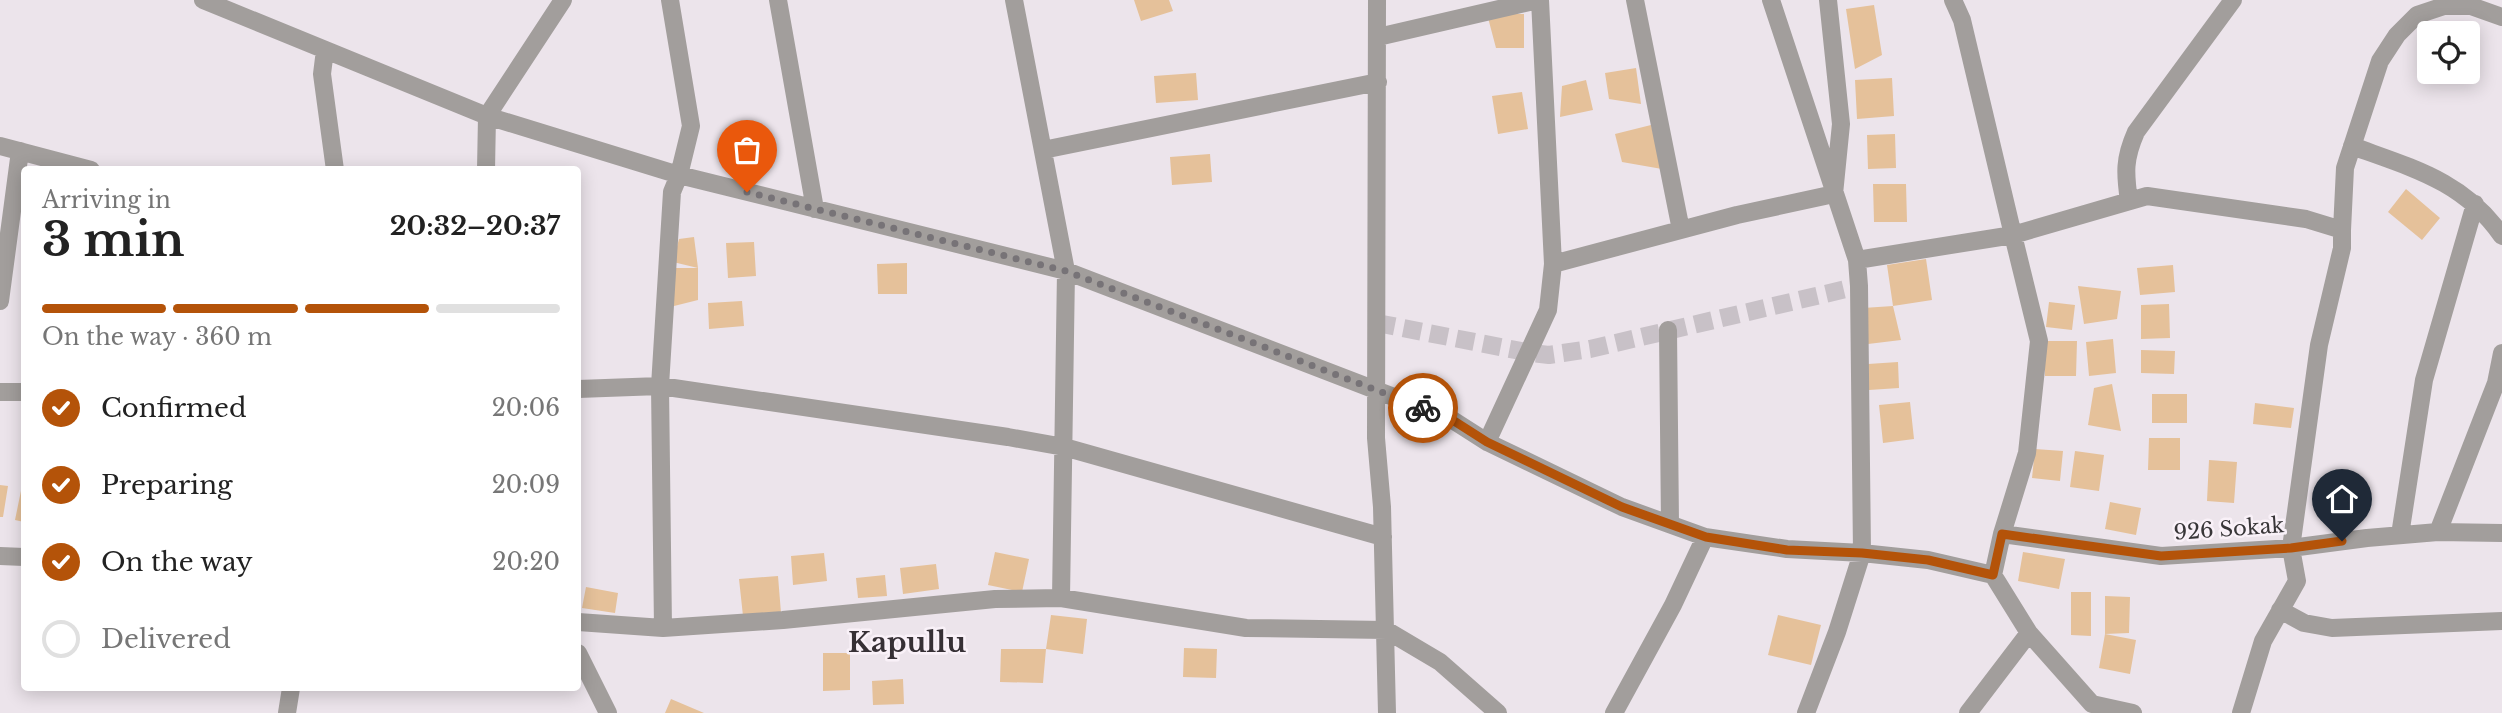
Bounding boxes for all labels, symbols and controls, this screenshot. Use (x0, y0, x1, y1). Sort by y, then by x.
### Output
map controls (2417, 21, 2480, 84)
button: locate (2417, 21, 2480, 84)
pin (717, 120, 777, 192)
icon: bag (728, 131, 766, 169)
text: Arriving in (42, 186, 171, 214)
text: 20:32–20:37 (390, 210, 560, 242)
text: 3 min (42, 211, 184, 268)
text: On the way · 360 m (42, 323, 272, 351)
courier (1388, 373, 1458, 443)
icon: check (42, 389, 80, 427)
icon: bike (1404, 389, 1442, 427)
text: Confirmed (101, 392, 246, 424)
text: 20:06 (492, 394, 560, 422)
icon: check (42, 466, 80, 504)
text: Preparing (101, 469, 233, 501)
pin (2312, 469, 2372, 541)
text: 20:09 (492, 471, 560, 499)
icon: home (2323, 480, 2361, 518)
street label: 926 Sokak (2173, 512, 2285, 546)
icon: check (42, 543, 80, 581)
text: On the way (101, 546, 253, 578)
text: 20:20 (492, 548, 560, 576)
text: Delivered (101, 623, 231, 655)
district label: Kapullu (848, 625, 966, 660)

